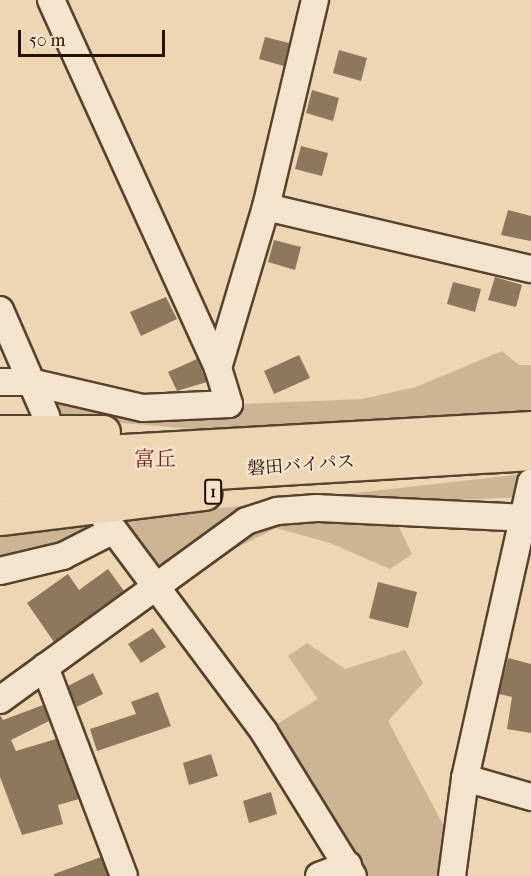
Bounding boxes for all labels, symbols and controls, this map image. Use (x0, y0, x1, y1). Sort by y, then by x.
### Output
scale bar (21, 18, 168, 56)
text: 50 m (29, 30, 65, 51)
district label: 富丘 (134, 446, 176, 472)
street label: 磐田バイパス (246, 451, 356, 481)
road number: 1 (204, 479, 222, 505)

